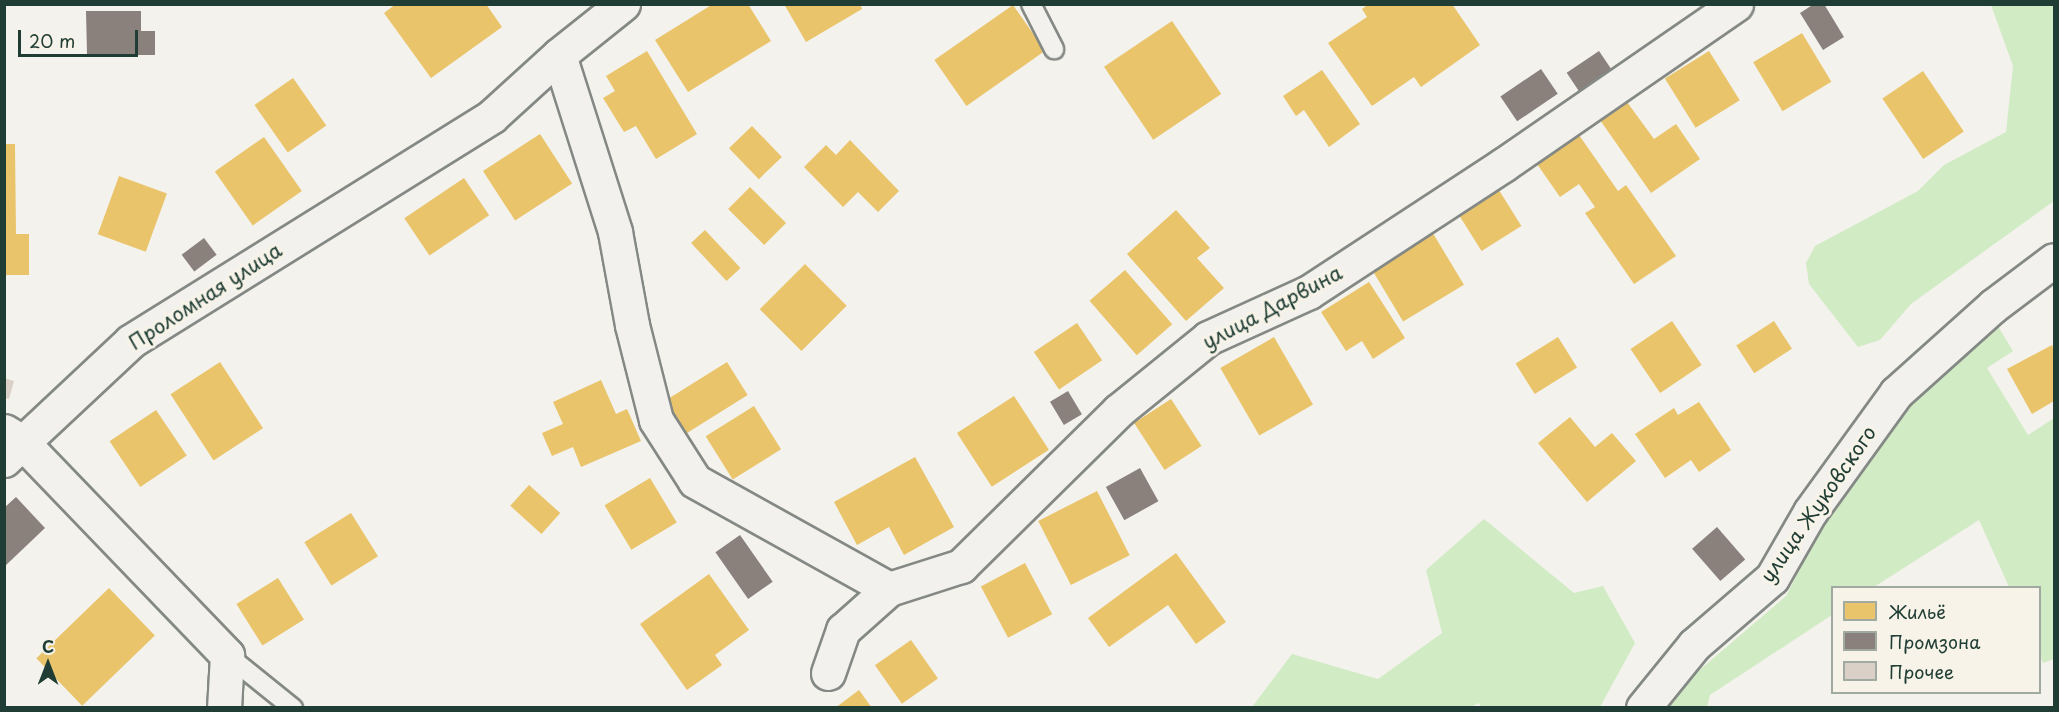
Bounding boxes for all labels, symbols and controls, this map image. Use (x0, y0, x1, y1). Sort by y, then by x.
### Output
scale bar (21, 18, 141, 56)
text: 20 m (29, 27, 75, 54)
street label: Проломная улица (123, 237, 287, 355)
street label: улица Дарвина (1198, 260, 1346, 354)
street label: улица Жуковского (1755, 421, 1881, 587)
legend (1831, 586, 2041, 694)
text: Жильё (1889, 598, 1946, 625)
text: Промзона (1889, 628, 1980, 655)
north arrow (18, 634, 78, 694)
text: С (42, 634, 54, 658)
text: Прочее (1889, 658, 1954, 685)

